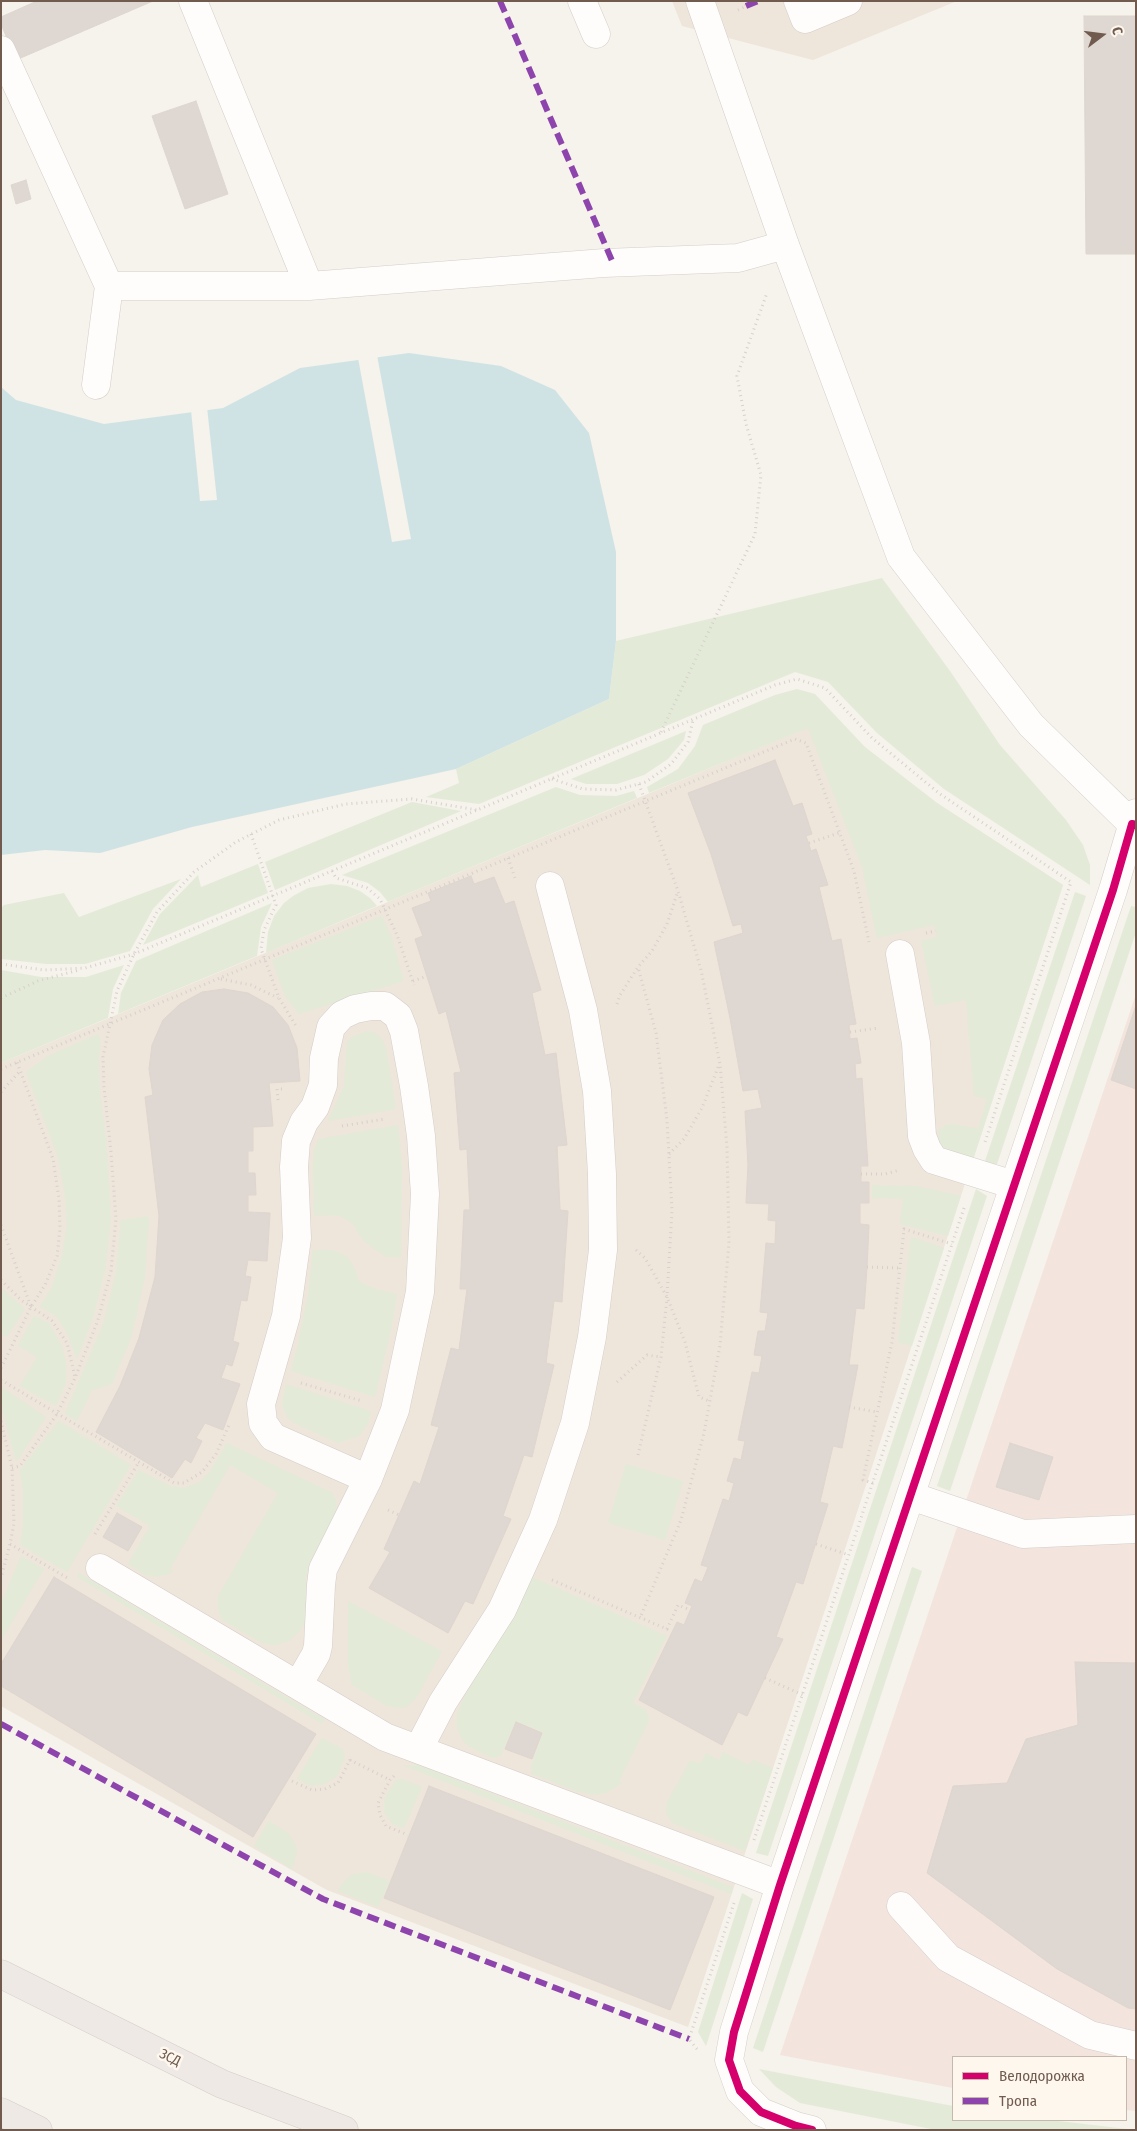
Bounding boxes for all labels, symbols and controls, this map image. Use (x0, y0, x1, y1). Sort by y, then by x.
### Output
north arrow (1077, 10, 1127, 60)
text: С (1108, 25, 1126, 37)
street label: ЗСД (157, 2046, 183, 2070)
legend (952, 2056, 1127, 2121)
text: Велодорожка (999, 2067, 1085, 2085)
text: Тропа (999, 2092, 1037, 2110)

